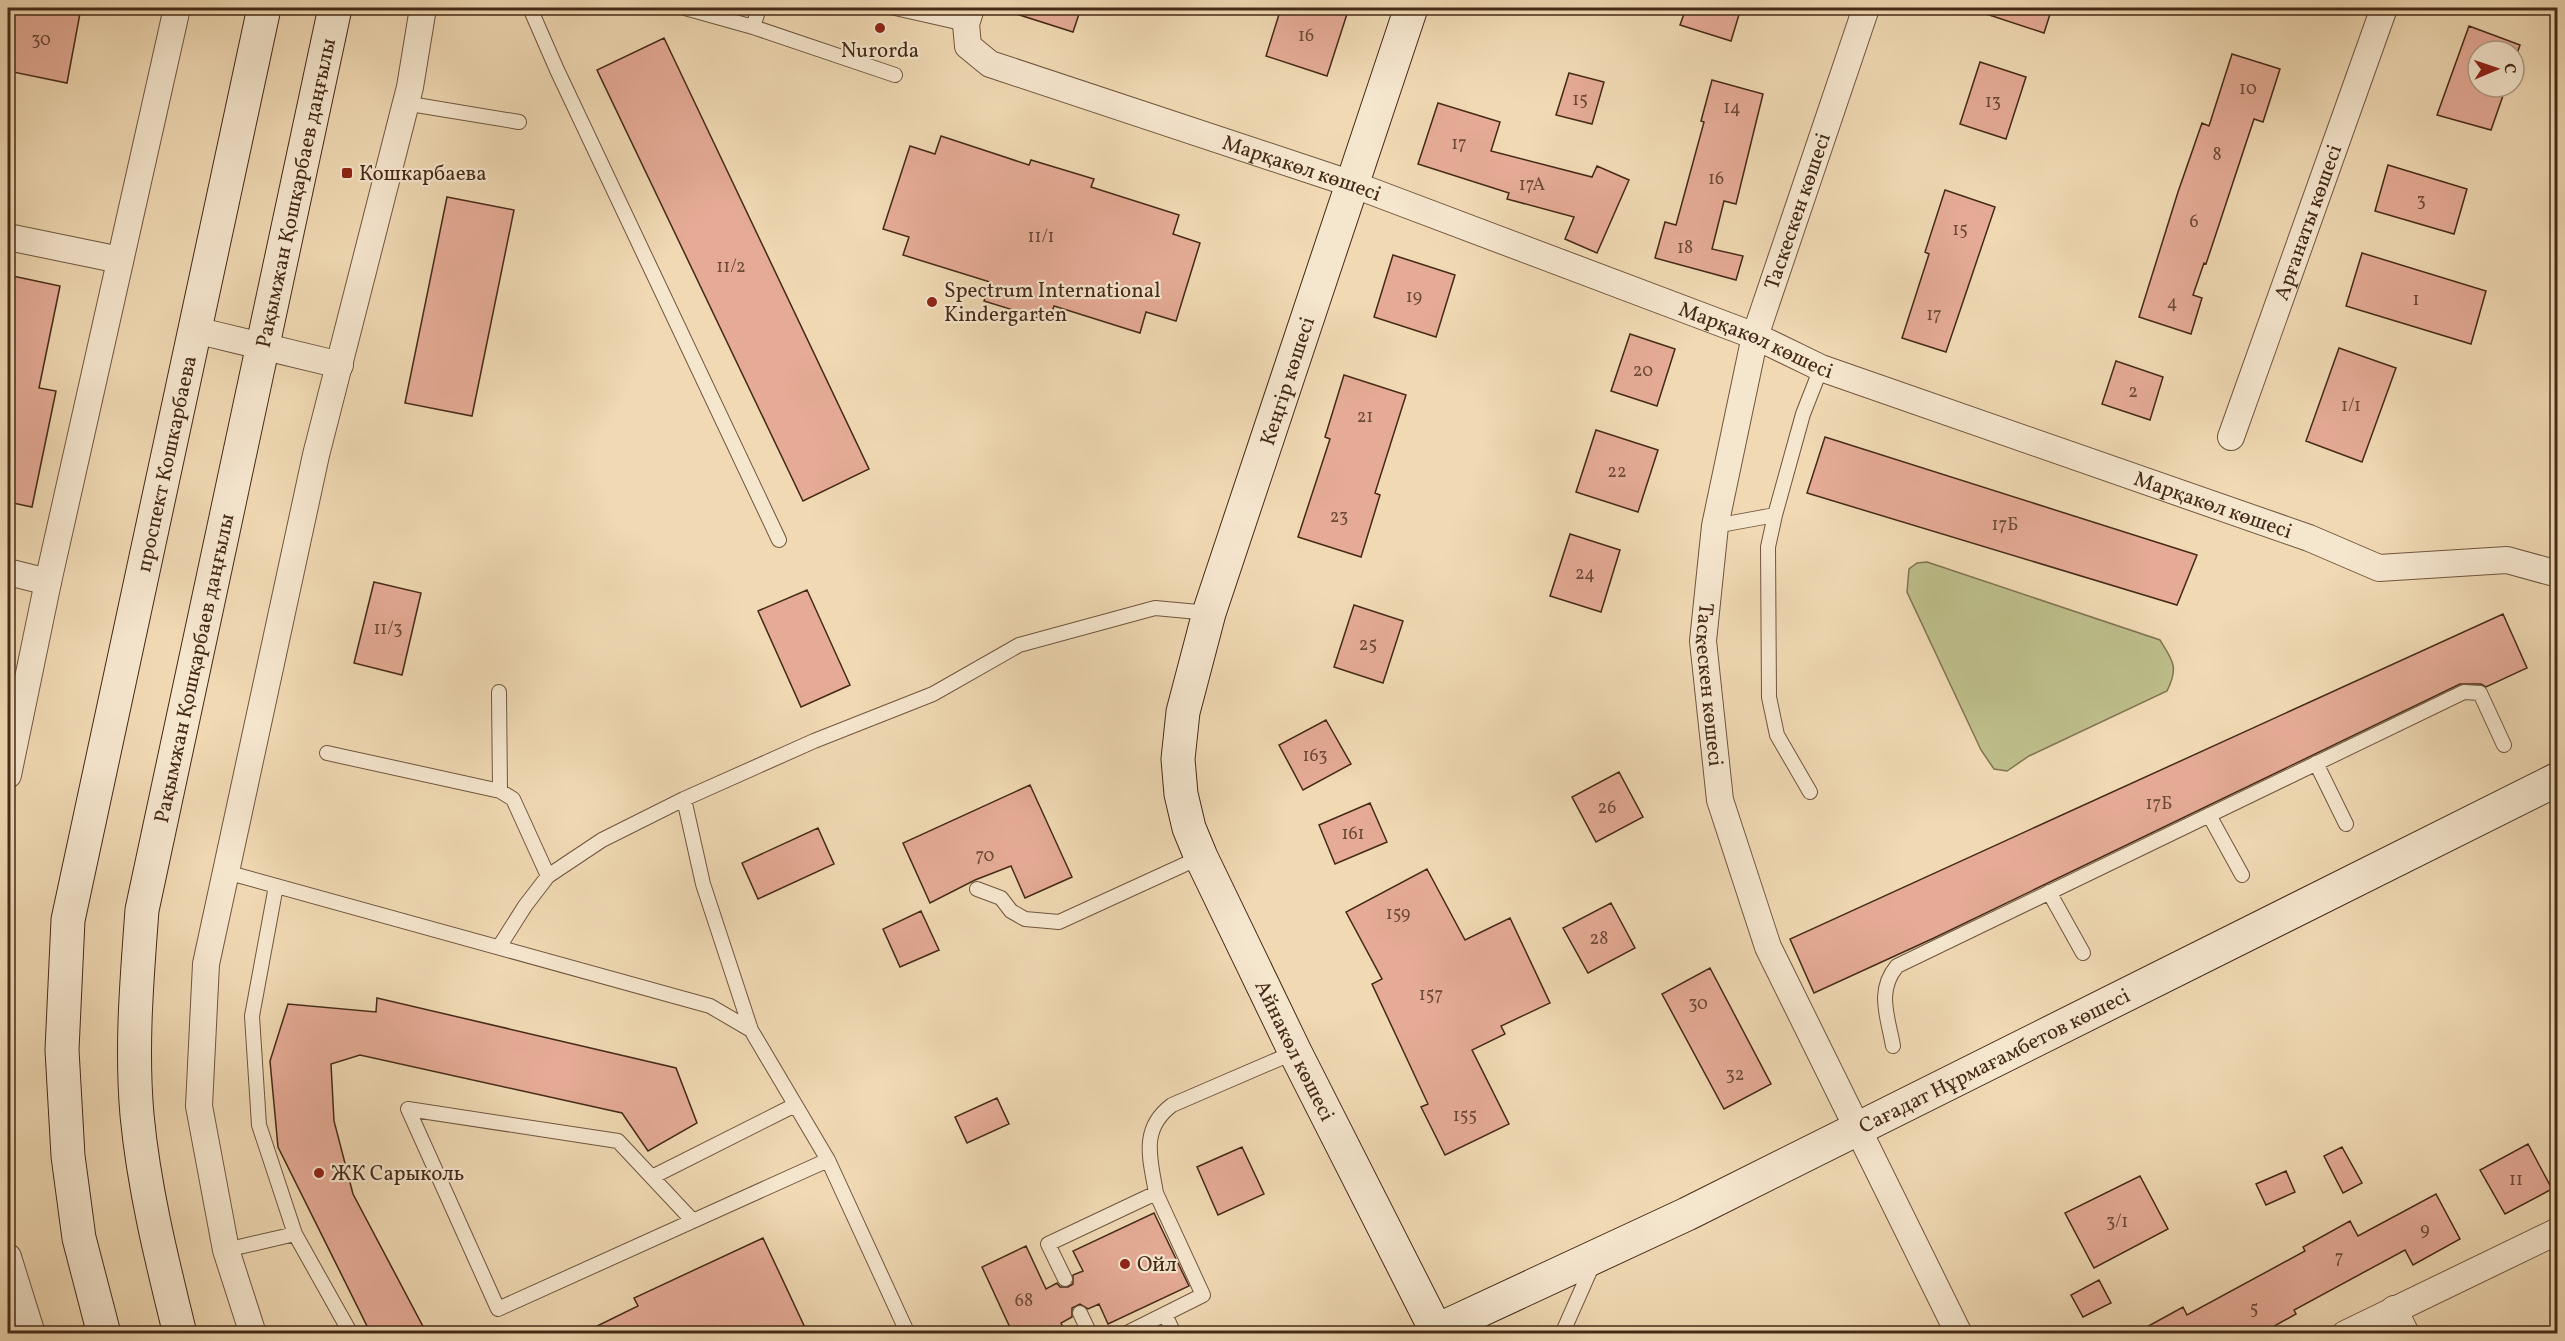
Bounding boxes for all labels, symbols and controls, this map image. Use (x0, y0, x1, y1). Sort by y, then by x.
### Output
marker: Nurorda (873, 21, 887, 35)
house number: 16 (1298, 24, 1314, 49)
house number: 30 (31, 28, 51, 53)
street label: Рақымжан Қошқарбаев даңғылы (250, 36, 344, 351)
place label: Nurorda (841, 37, 919, 66)
north arrow (2466, 39, 2526, 99)
text: С (2498, 63, 2520, 74)
house number: 10 (2239, 77, 2257, 102)
house number: 15 (1572, 88, 1588, 113)
house number: 13 (1985, 90, 2001, 115)
house number: 14 (1723, 96, 1741, 121)
street label: Марқакөл көшесі (1218, 129, 1385, 210)
street label: Таскескен көшесі (1758, 129, 1839, 294)
house number: 17 (1451, 132, 1467, 157)
street label: Арғанаты көшесі (2268, 141, 2350, 305)
house number: 8 (2212, 143, 2222, 168)
place label: Кошкарбаева (359, 160, 487, 189)
marker: Кошкарбаева (340, 166, 354, 180)
house number: 16 (1708, 167, 1724, 192)
house number: 17А (1519, 173, 1546, 198)
house number: 3 (2416, 189, 2426, 214)
house number: 6 (2189, 210, 2199, 235)
house number: 15 (1952, 218, 1968, 243)
house number: 11/1 (1028, 225, 1054, 250)
house number: 18 (1677, 236, 1693, 261)
house number: 11/2 (716, 255, 746, 280)
place label: Spectrum International Kindergarten (944, 277, 1160, 330)
house number: 19 (1406, 285, 1422, 310)
house number: 1 (2413, 288, 2419, 313)
house number: 4 (2167, 291, 2177, 316)
marker: Spectrum International Kindergarten (925, 295, 939, 309)
street label: Марқакөл көшесі (1674, 295, 1837, 387)
house number: 17 (1926, 303, 1942, 328)
street label: Кеңгір көшесі (1254, 313, 1323, 450)
street label: проспект Кошкарбаева (130, 353, 205, 575)
house number: 20 (1633, 359, 1653, 384)
house number: 2 (2128, 380, 2138, 405)
house number: 1/1 (2341, 394, 2361, 419)
house number: 21 (1357, 405, 1373, 430)
house number: 22 (1607, 460, 1627, 485)
street label: Марқакөл көшесі (2129, 465, 2296, 547)
house number: 23 (1330, 505, 1348, 530)
street label: Рақымжан Қошқарбаев даңғылы (148, 511, 242, 826)
house number: 17Б (1992, 513, 2018, 538)
house number: 24 (1575, 562, 1595, 587)
street label: Таскескен көшесі (1687, 601, 1729, 768)
house number: 11/3 (373, 617, 403, 642)
house number: 25 (1359, 633, 1377, 658)
house number: 163 (1302, 744, 1328, 769)
house number: 17Б (2146, 792, 2172, 817)
house number: 26 (1598, 796, 1616, 821)
house number: 161 (1341, 822, 1365, 847)
house number: 70 (976, 844, 995, 869)
house number: 159 (1386, 902, 1410, 927)
house number: 28 (1590, 927, 1608, 952)
street label: Айнакөл көшесі (1247, 976, 1341, 1127)
street label: Сағадат Нұрмағамбетов көшесі (1854, 982, 2135, 1142)
house number: 157 (1419, 983, 1443, 1008)
house number: 30 (1688, 992, 1708, 1017)
house number: 32 (1726, 1063, 1744, 1088)
house number: 155 (1453, 1104, 1477, 1129)
place label: ЖК Сарыколь (331, 1160, 464, 1189)
marker: ЖК Сарыколь (312, 1166, 326, 1180)
house number: 11 (2509, 1168, 2523, 1193)
house number: 3/1 (2106, 1210, 2128, 1235)
house number: 9 (2420, 1218, 2430, 1243)
house number: 7 (2335, 1246, 2343, 1271)
place label: Ойл (1137, 1251, 1177, 1280)
marker: Ойл (1118, 1257, 1132, 1271)
house number: 68 (1015, 1289, 1033, 1314)
house number: 5 (2250, 1297, 2258, 1322)

